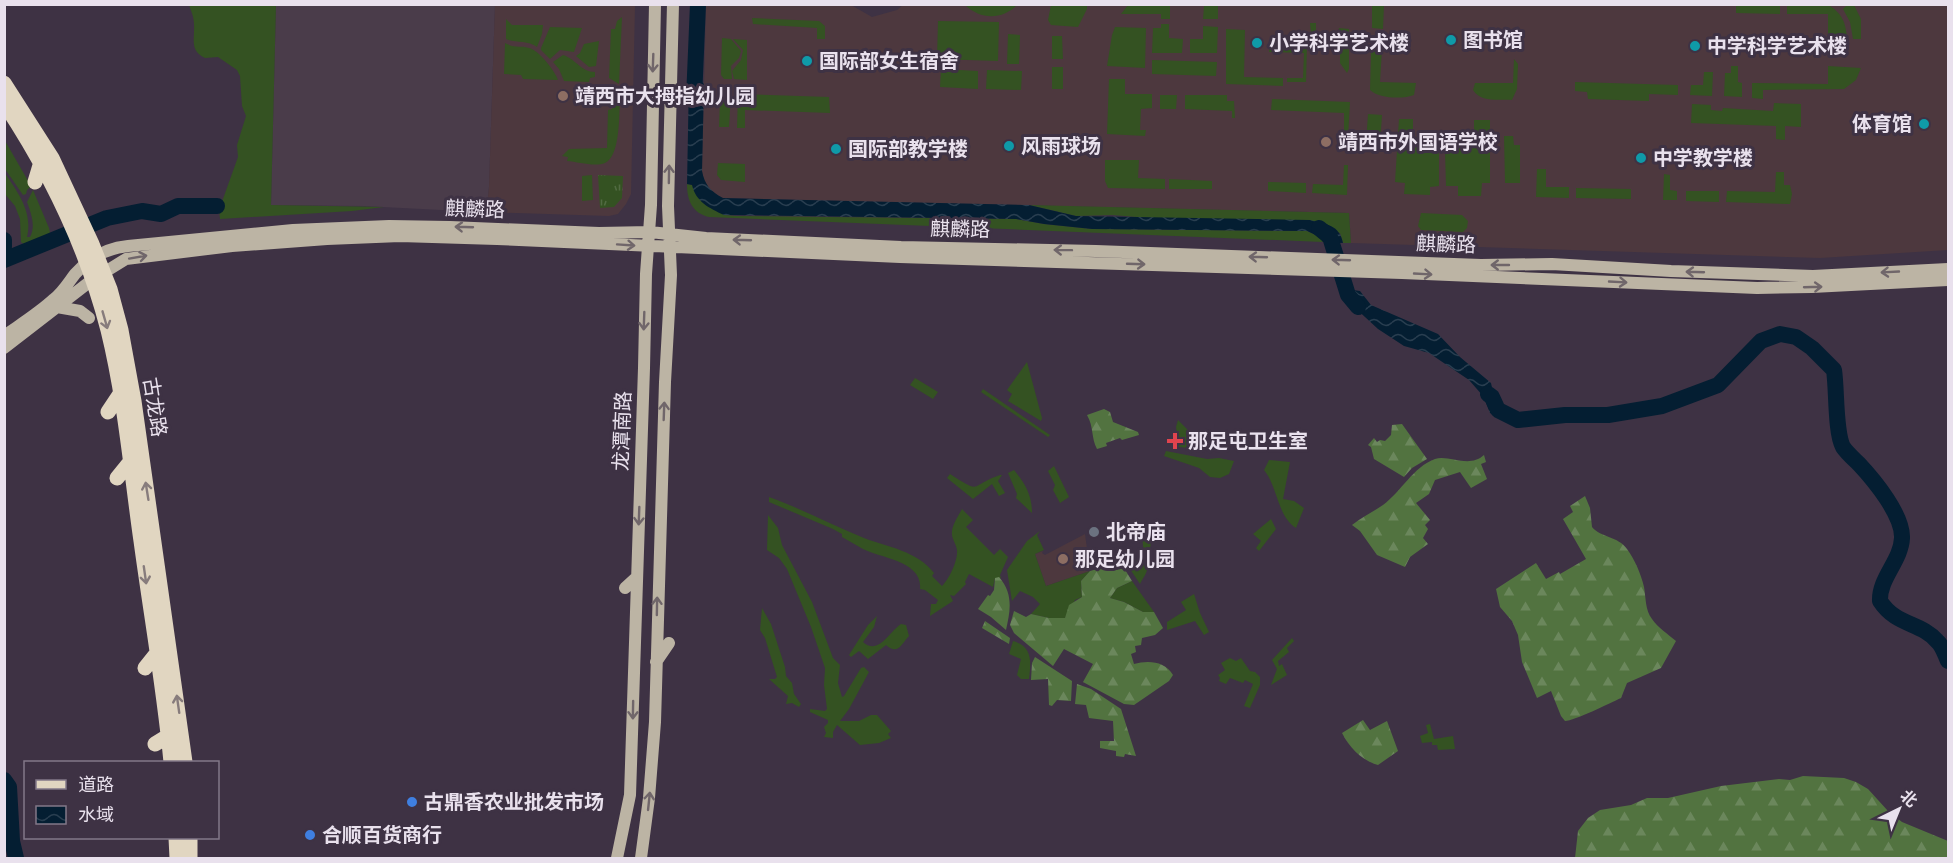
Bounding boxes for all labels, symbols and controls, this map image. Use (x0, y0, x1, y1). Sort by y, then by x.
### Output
place label: 图书馆 (1463, 28, 1523, 52)
place label: 小学科学艺术楼 (1269, 31, 1409, 55)
marker: 图书馆 (1444, 33, 1458, 47)
place label: 中学科学艺术楼 (1707, 34, 1847, 58)
marker: 小学科学艺术楼 (1250, 36, 1264, 50)
marker: 中学科学艺术楼 (1688, 39, 1702, 53)
place label: 国际部女生宿舍 (819, 49, 959, 73)
one-way arrow (647, 52, 659, 72)
marker: 国际部女生宿舍 (800, 54, 814, 68)
place label: 靖西市大拇指幼儿园 (575, 84, 755, 108)
marker: 靖西市大拇指幼儿园 (556, 89, 570, 103)
place label: 体育馆 (1852, 112, 1912, 136)
marker: 体育馆 (1917, 117, 1931, 131)
place label: 靖西市外国语学校 (1338, 130, 1498, 154)
place label: 风雨球场 (1021, 134, 1101, 158)
marker: 靖西市外国语学校 (1319, 135, 1333, 149)
place label: 国际部教学楼 (848, 137, 968, 161)
marker: 风雨球场 (1002, 139, 1016, 153)
marker: 国际部教学楼 (829, 142, 843, 156)
place label: 中学教学楼 (1653, 146, 1753, 170)
marker: 中学教学楼 (1634, 151, 1648, 165)
one-way arrow (663, 165, 675, 185)
street label: 麒麟路 (445, 196, 505, 222)
street label: 麒麟路 (930, 216, 990, 242)
one-way arrow (455, 222, 475, 233)
street label: 麒麟路 (1416, 231, 1476, 257)
one-way arrow (733, 234, 753, 245)
one-way arrow (616, 240, 636, 251)
one-way arrow (1054, 245, 1074, 256)
one-way arrow (128, 251, 148, 262)
one-way arrow (1249, 251, 1269, 263)
one-way arrow (1331, 254, 1351, 266)
one-way arrow (1125, 258, 1145, 270)
one-way arrow (1491, 259, 1511, 270)
one-way arrow (1686, 266, 1706, 278)
one-way arrow (1881, 266, 1901, 277)
one-way arrow (1413, 268, 1433, 279)
one-way arrow (1608, 277, 1628, 288)
one-way arrow (1802, 282, 1822, 293)
one-way arrow (100, 310, 111, 329)
one-way arrow (638, 310, 650, 330)
street label: 古龙路 (138, 375, 172, 439)
street label: 龙潭南路 (609, 391, 635, 471)
one-way arrow (658, 401, 669, 421)
place label: 那足屯卫生室 (1188, 429, 1308, 453)
marker: 那足屯卫生室 (1166, 432, 1184, 450)
one-way arrow (141, 481, 152, 501)
one-way arrow (633, 505, 645, 525)
place label: 北帝庙 (1106, 520, 1166, 544)
marker: 北帝庙 (1087, 525, 1101, 539)
place label: 那足幼儿园 (1075, 547, 1175, 571)
marker: 那足幼儿园 (1056, 552, 1070, 566)
one-way arrow (140, 564, 151, 584)
one-way arrow (651, 596, 663, 616)
one-way arrow (172, 695, 183, 715)
one-way arrow (627, 700, 639, 720)
legend (24, 761, 219, 839)
text: 道路 (78, 774, 114, 795)
north arrow (1869, 779, 1929, 839)
text: 北 (1897, 786, 1921, 811)
place label: 古鼎香农业批发市场 (424, 790, 604, 814)
one-way arrow (644, 791, 655, 811)
marker: 古鼎香农业批发市场 (405, 795, 419, 809)
text: 水域 (78, 804, 114, 825)
place label: 合顺百货商行 (322, 823, 442, 847)
marker: 合顺百货商行 (303, 828, 317, 842)

